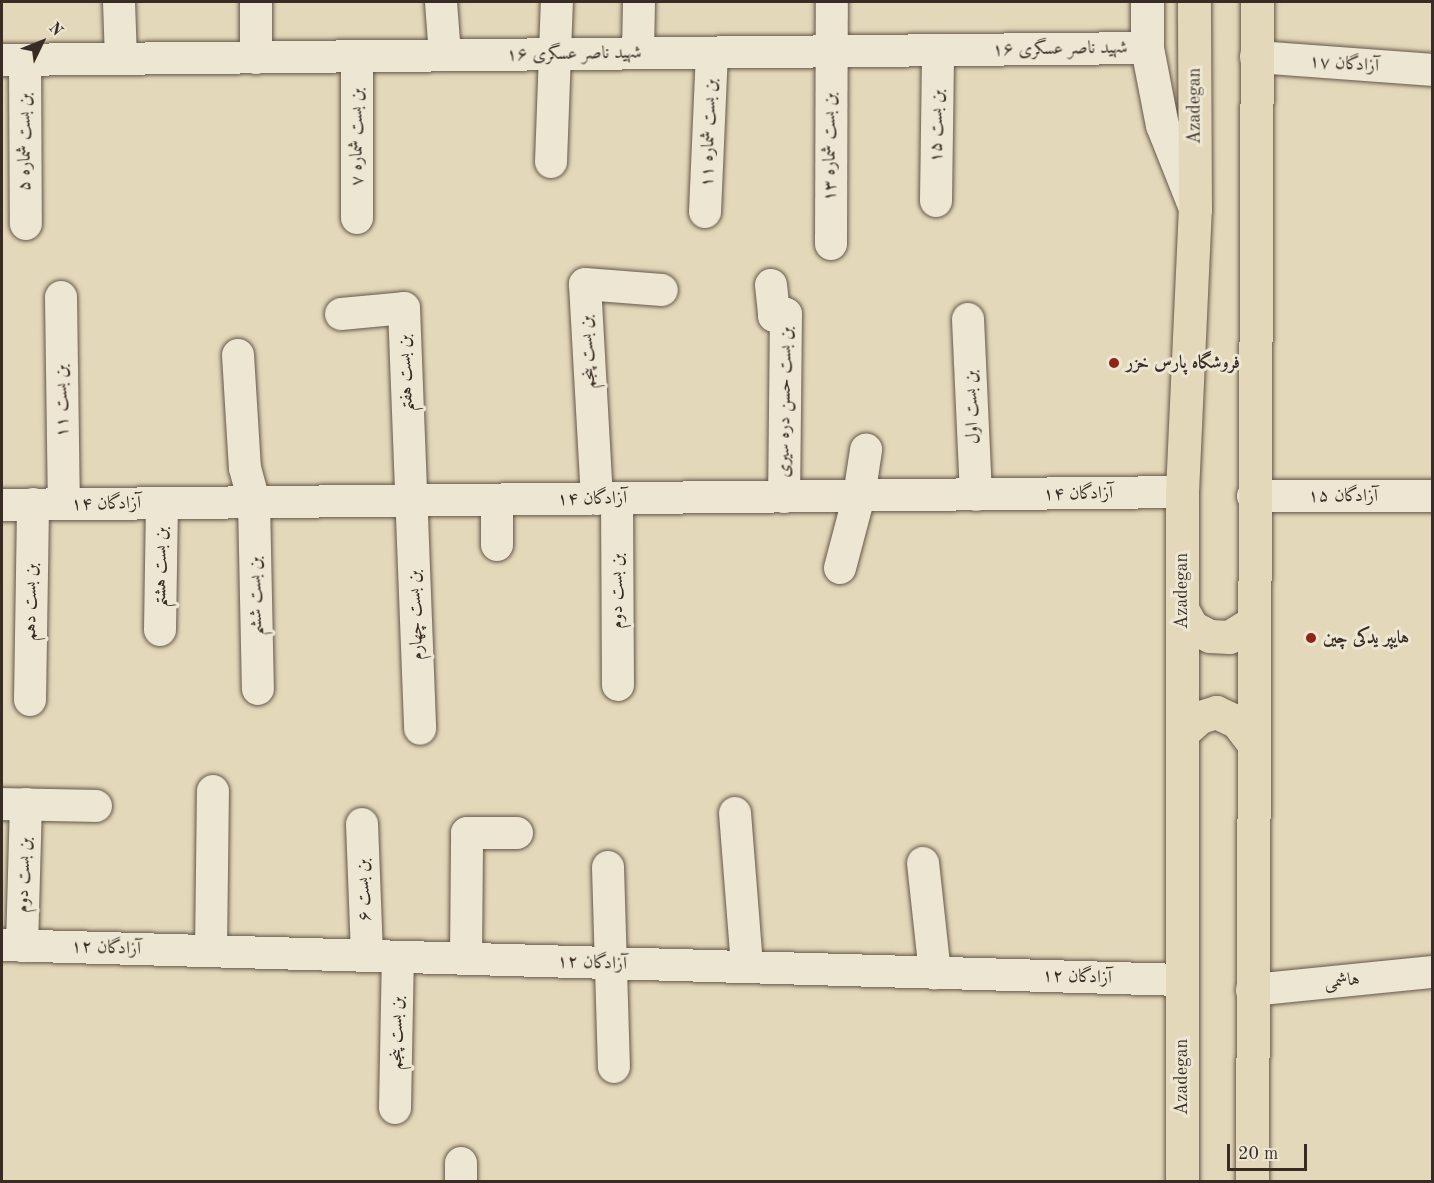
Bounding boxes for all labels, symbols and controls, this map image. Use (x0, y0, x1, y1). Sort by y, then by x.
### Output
north arrow (12, 12, 72, 72)
text: N (45, 20, 65, 40)
street label: ۱۶ شهید ناصر عسگری (992, 37, 1128, 61)
street label: ۱۶ شهید ناصر عسگری (506, 42, 642, 66)
street label: ۱۷ آزادگان (1308, 51, 1380, 77)
street label: Azadegan (1184, 68, 1206, 144)
street label: بن بست شماره ۱۱ (696, 78, 722, 188)
street label: بن بست شماره ۷ (346, 88, 368, 186)
street label: بن بست ۱۵ (926, 89, 948, 163)
street label: بن بست شماره ۵ (14, 93, 36, 191)
street label: بن بست شماره ۱۳ (819, 93, 841, 201)
street label: بن بست پنجم (575, 315, 601, 389)
street label: بن بست حسن دره سیری (773, 326, 797, 478)
street label: بن بست هفتم (394, 334, 418, 412)
place label: فروشگاه پارس خزر (1126, 352, 1240, 374)
marker: فروشگاه پارس خزر (1107, 356, 1121, 370)
street label: بن بست ۱۱ (51, 364, 73, 438)
street label: بن بست اول (960, 370, 984, 444)
street label: ۱۴ آزادگان (1043, 483, 1113, 505)
street label: ۱۵ آزادگان (1308, 485, 1378, 507)
street label: ۱۴ آزادگان (557, 488, 627, 510)
street label: ۱۴ آزادگان (71, 493, 141, 515)
street label: بن بست هشتم (149, 526, 173, 608)
street label: بن بست دوم (606, 553, 628, 629)
street label: Azadegan (1171, 553, 1193, 629)
street label: بن بست ششم (245, 556, 267, 636)
street label: بن بست دهم (20, 563, 42, 641)
street label: بن بست چهارم (404, 569, 428, 661)
place label: هایپر یدکی چین (1323, 627, 1409, 649)
marker: هایپر یدکی چین (1304, 631, 1318, 645)
street label: بن بست دوم (12, 837, 36, 913)
street label: بن بست ۶ (352, 858, 376, 922)
street label: ۱۲ آزادگان (71, 936, 141, 960)
street label: ۱۲ آزادگان (557, 951, 627, 975)
street label: ۱۲ آزادگان (1042, 965, 1112, 989)
street label: هاشمی (1323, 969, 1361, 993)
street label: بن بست پنجم (386, 996, 408, 1070)
street label: Azadegan (1171, 1039, 1193, 1115)
scale bar (1230, 1132, 1310, 1170)
text: 20 m (1238, 1145, 1278, 1163)

